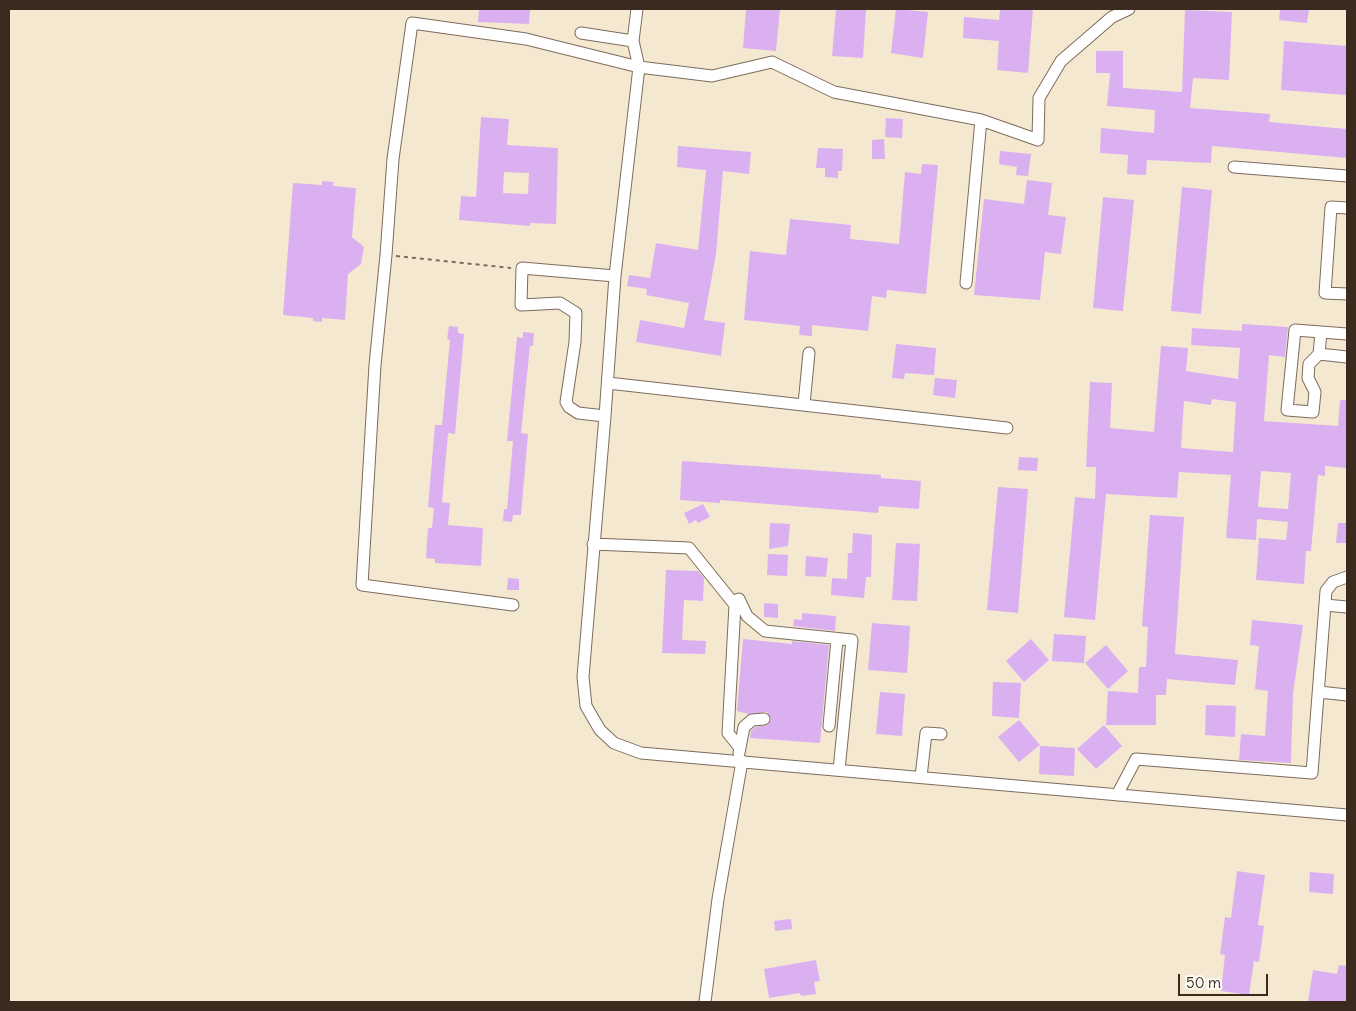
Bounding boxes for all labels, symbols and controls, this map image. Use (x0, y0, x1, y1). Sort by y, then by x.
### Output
scale bar (1181, 964, 1271, 996)
text: 50 m (1186, 973, 1221, 992)

